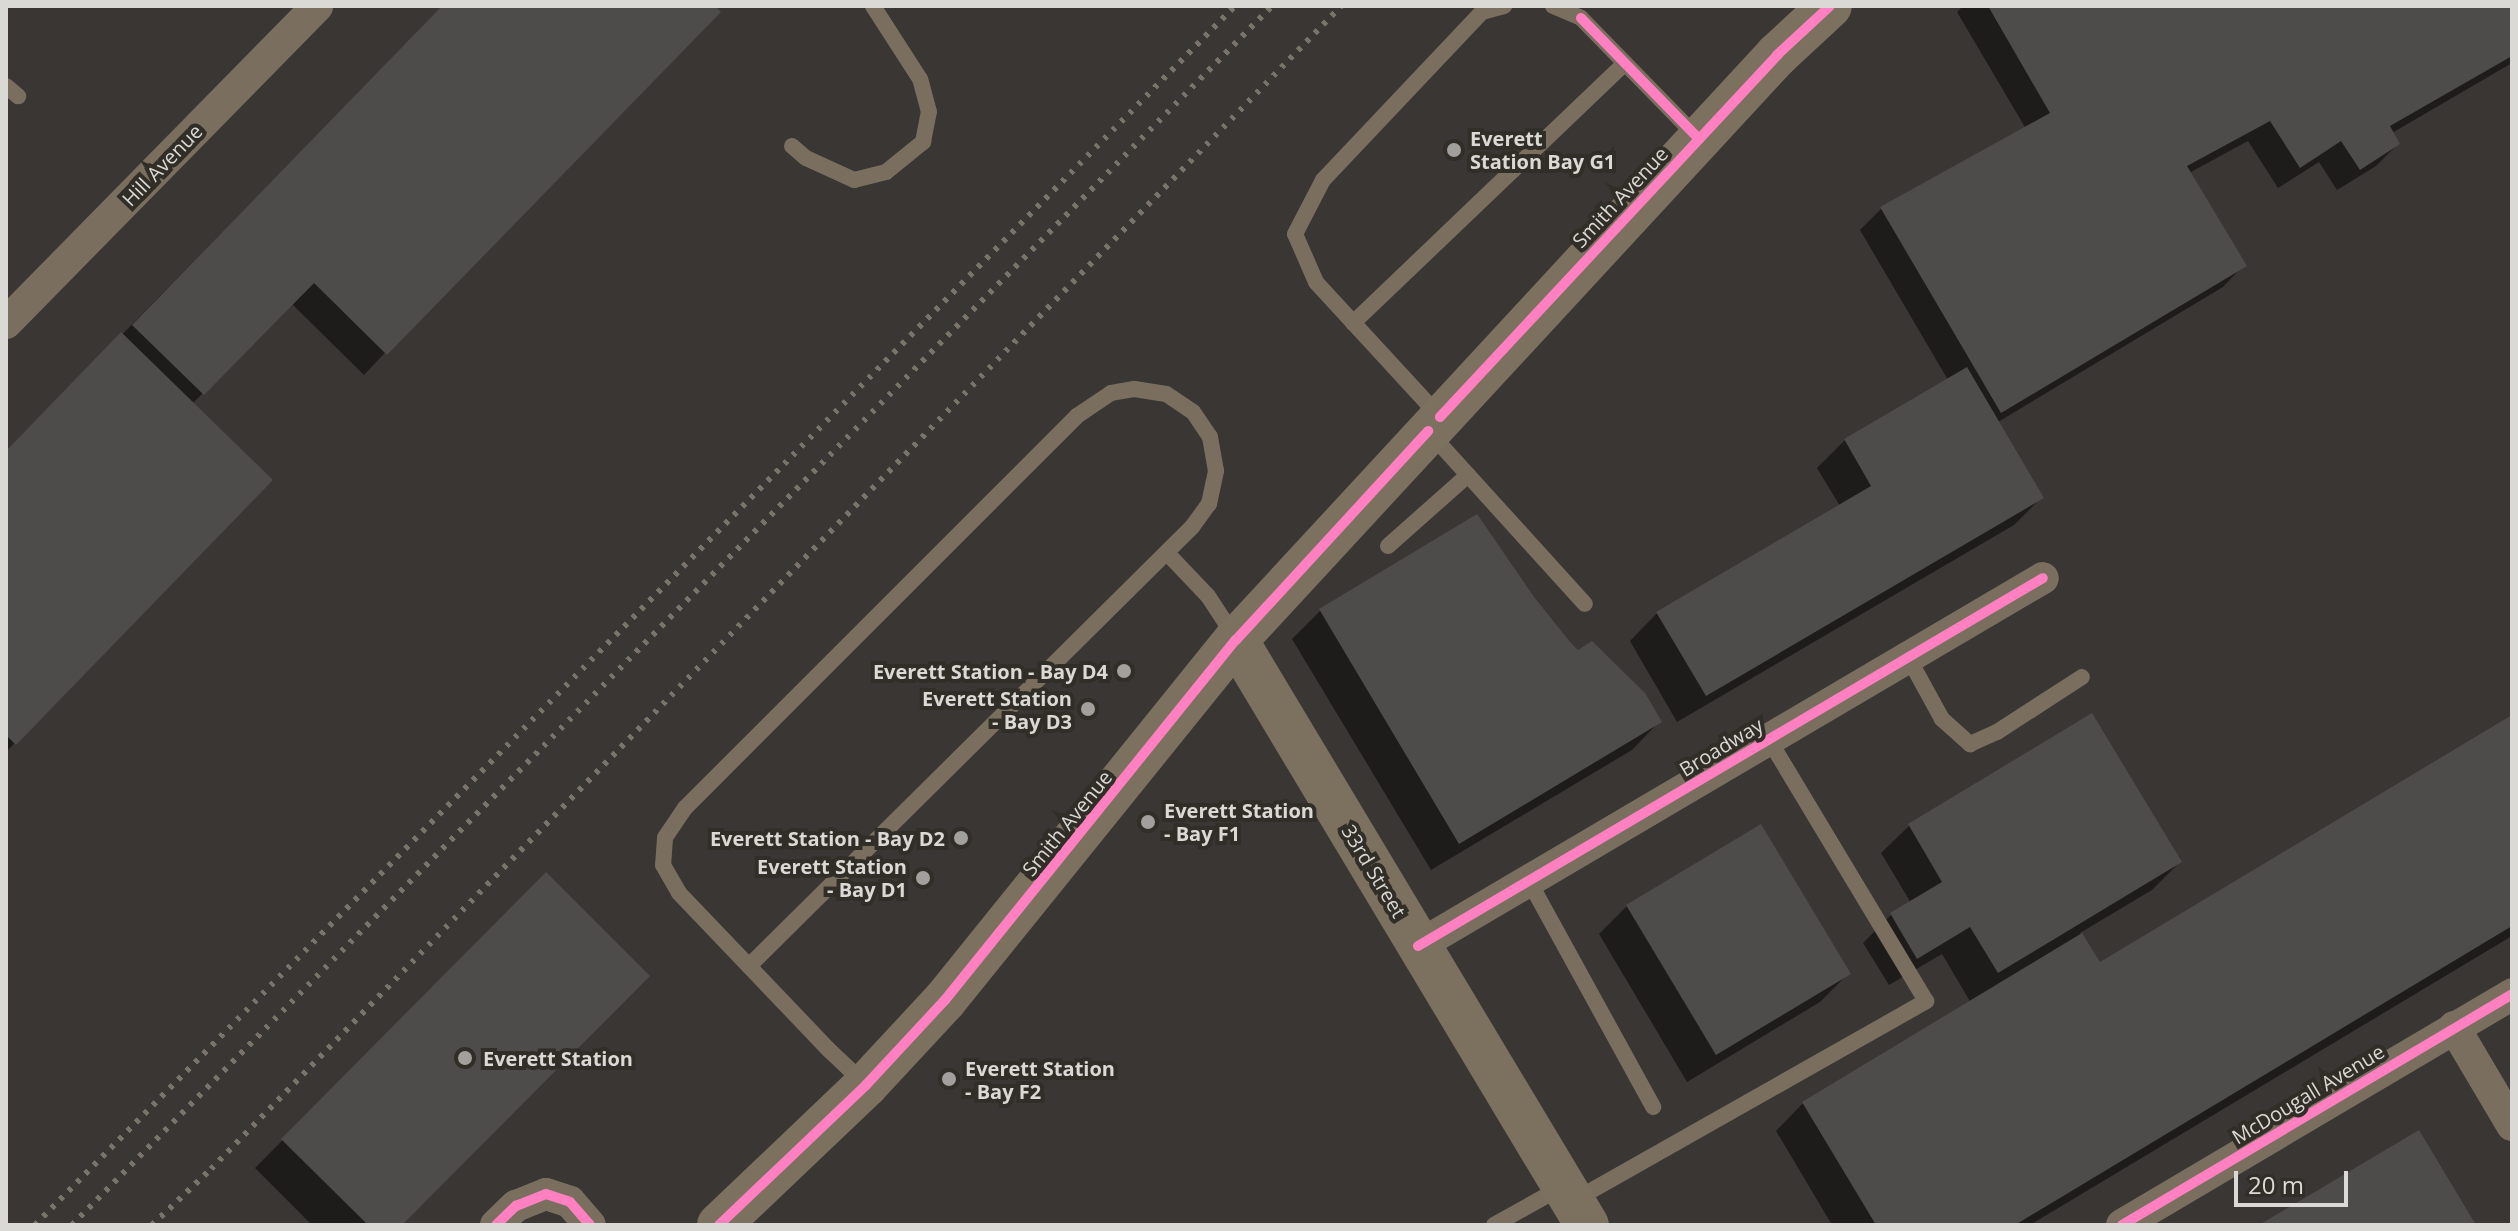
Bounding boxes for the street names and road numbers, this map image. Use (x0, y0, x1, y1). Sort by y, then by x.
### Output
street label: Hill Avenue (117, 119, 207, 211)
street label: Smith Avenue (1567, 142, 1673, 252)
street label: Broadway (1675, 713, 1767, 781)
street label: Smith Avenue (1017, 765, 1117, 881)
street label: 33rd Street (1337, 820, 1411, 922)
street label: McDougall Avenue (2228, 1039, 2388, 1149)

